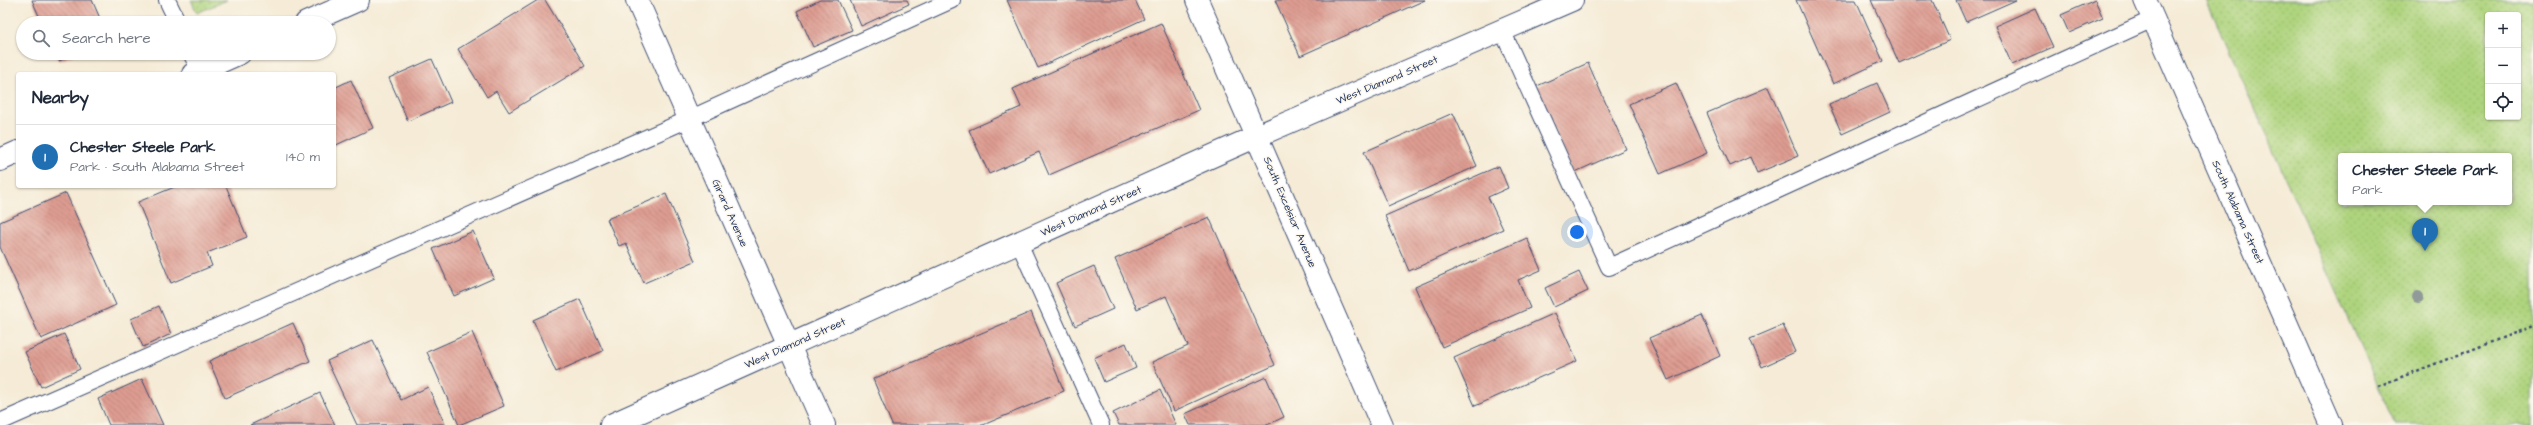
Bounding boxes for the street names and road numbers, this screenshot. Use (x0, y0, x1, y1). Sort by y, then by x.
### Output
street label: West Diamond Street (1334, 52, 1441, 108)
street label: South Excelsior Avenue (1260, 154, 1320, 270)
street label: South Alabama Street (2208, 158, 2268, 267)
street label: Girard Avenue (708, 177, 752, 249)
street label: West Diamond Street (1038, 182, 1144, 240)
street label: West Diamond Street (742, 314, 848, 372)

